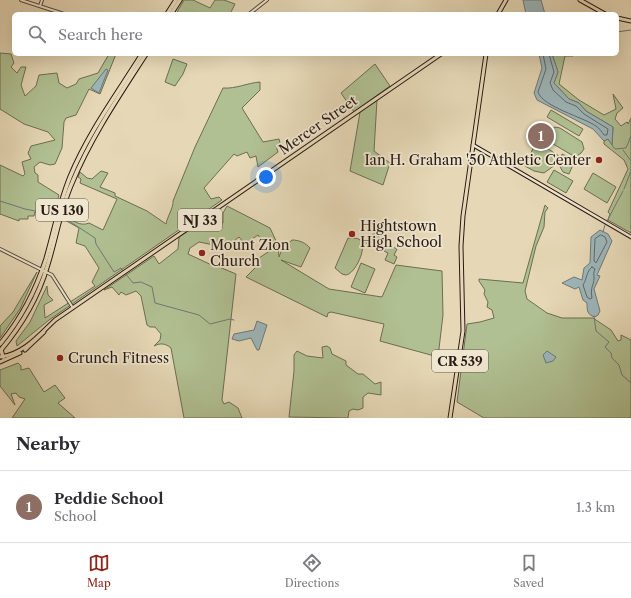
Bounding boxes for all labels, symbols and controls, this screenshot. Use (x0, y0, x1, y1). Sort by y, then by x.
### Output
search box (12, 12, 619, 56)
icon: search (26, 23, 48, 45)
text: Search here (58, 25, 143, 44)
street label: Mercer Street (275, 91, 361, 159)
pin: 1 (528, 121, 554, 151)
place label: Ian H. Graham '50 Athletic Center (364, 151, 591, 169)
marker: Ian H. Graham '50 Athletic Center (594, 155, 604, 165)
your location (256, 167, 276, 187)
road number: US 130 (36, 199, 88, 221)
road number: NJ 33 (178, 209, 222, 231)
place label: Hightstown High School (360, 217, 442, 251)
marker: Hightstown High School (347, 229, 357, 239)
place label: Mount Zion Church (210, 236, 290, 270)
marker: Mount Zion Church (197, 248, 207, 258)
place label: Crunch Fitness (68, 349, 169, 367)
road number: CR 539 (432, 350, 488, 372)
marker: Crunch Fitness (55, 353, 65, 363)
text: Nearby (16, 434, 80, 454)
text: Peddie School (54, 489, 163, 508)
text: 1 (26, 499, 32, 515)
text: 1.3 km (576, 499, 615, 515)
text: School (54, 508, 97, 524)
tab: Map (87, 552, 111, 590)
tab: Directions (285, 552, 339, 590)
tab: Saved (513, 552, 544, 590)

